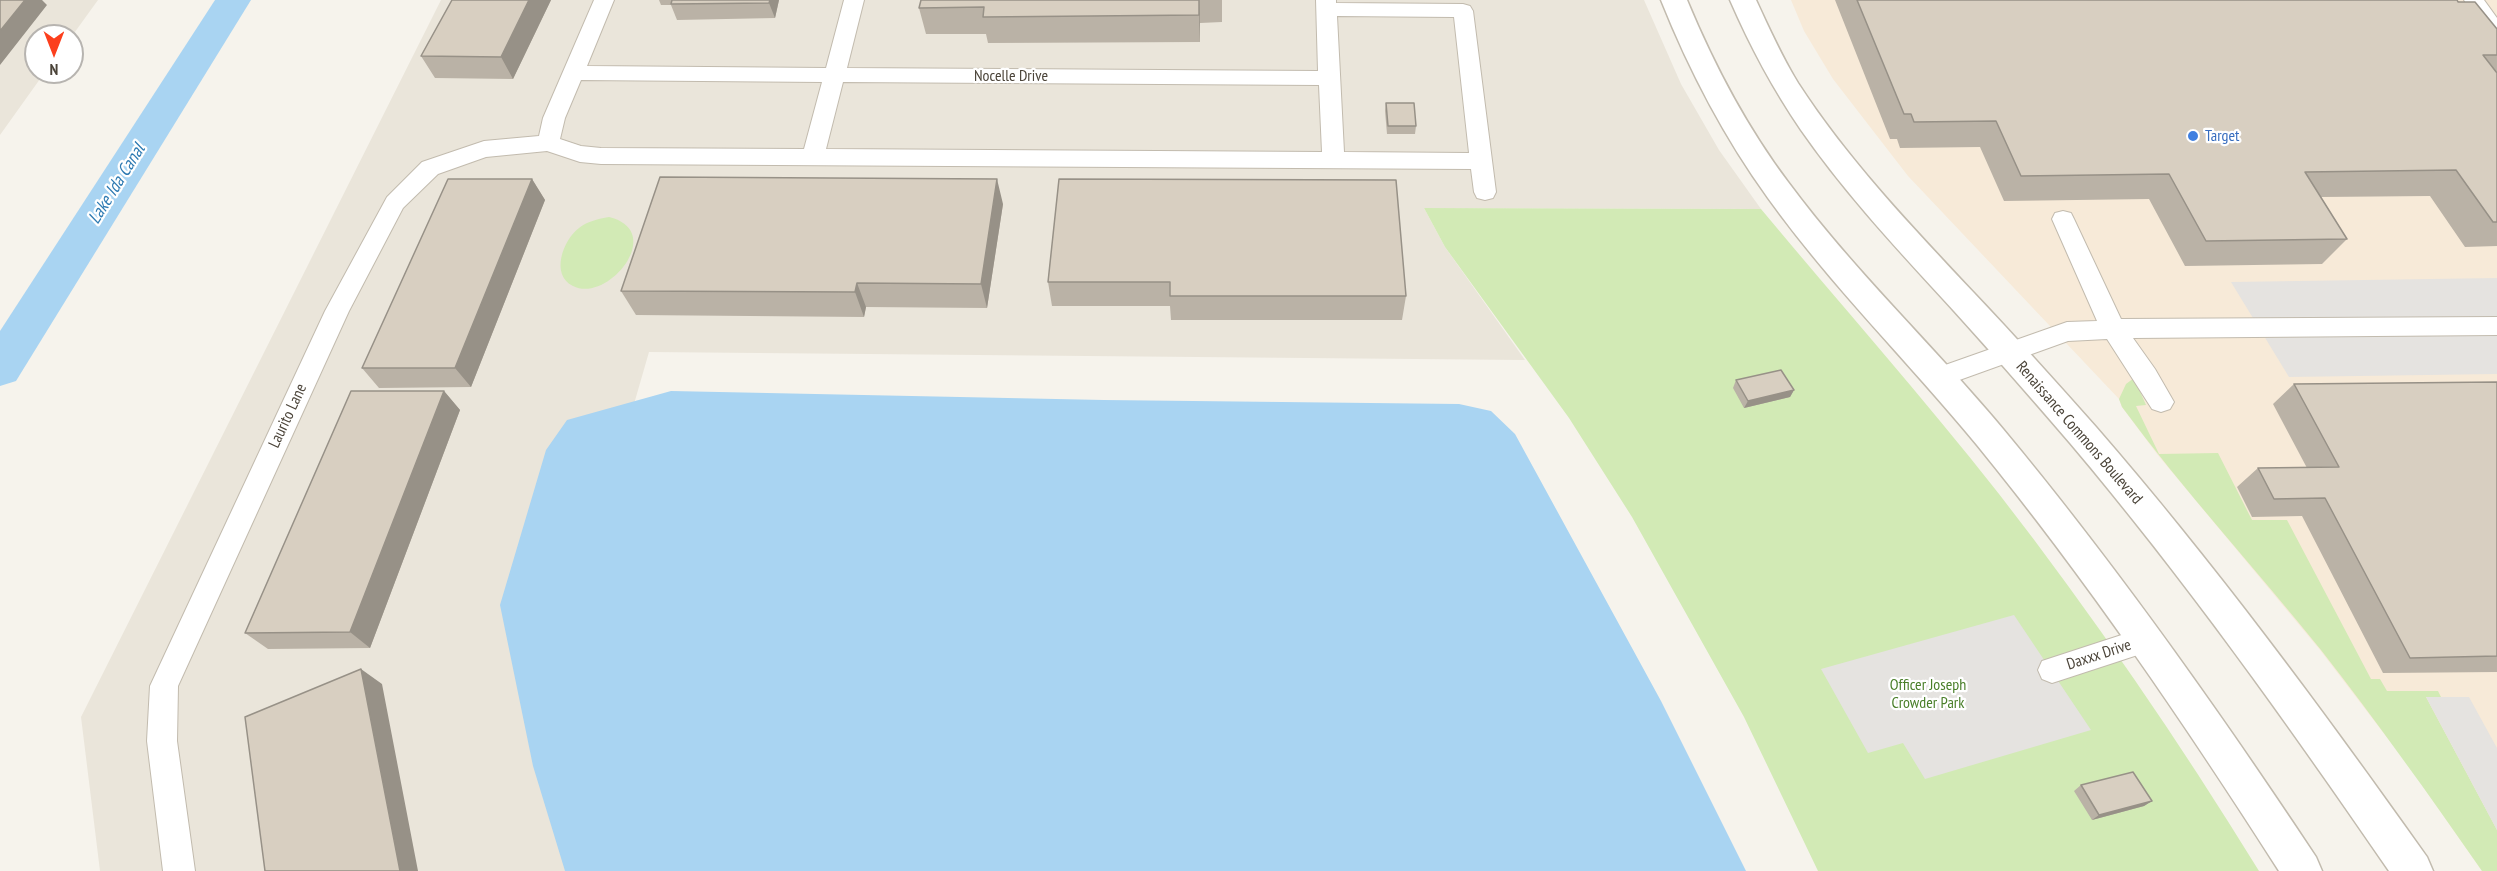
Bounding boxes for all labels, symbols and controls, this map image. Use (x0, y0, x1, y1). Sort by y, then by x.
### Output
north arrow (24, 24, 84, 84)
text: N (50, 60, 58, 80)
street label: Nocelle Drive (974, 66, 1048, 86)
place label: Target (2205, 126, 2239, 146)
marker: Target (2186, 129, 2200, 143)
water label: Lake Ida Canal (84, 140, 150, 228)
street label: Renaissance Commons Boulevard (2012, 358, 2146, 508)
street label: Laurito Lane (265, 381, 311, 451)
street label: Daxxx Drive (2064, 636, 2134, 674)
park label: Officer Joseph Crowder Park (1890, 675, 1966, 713)

